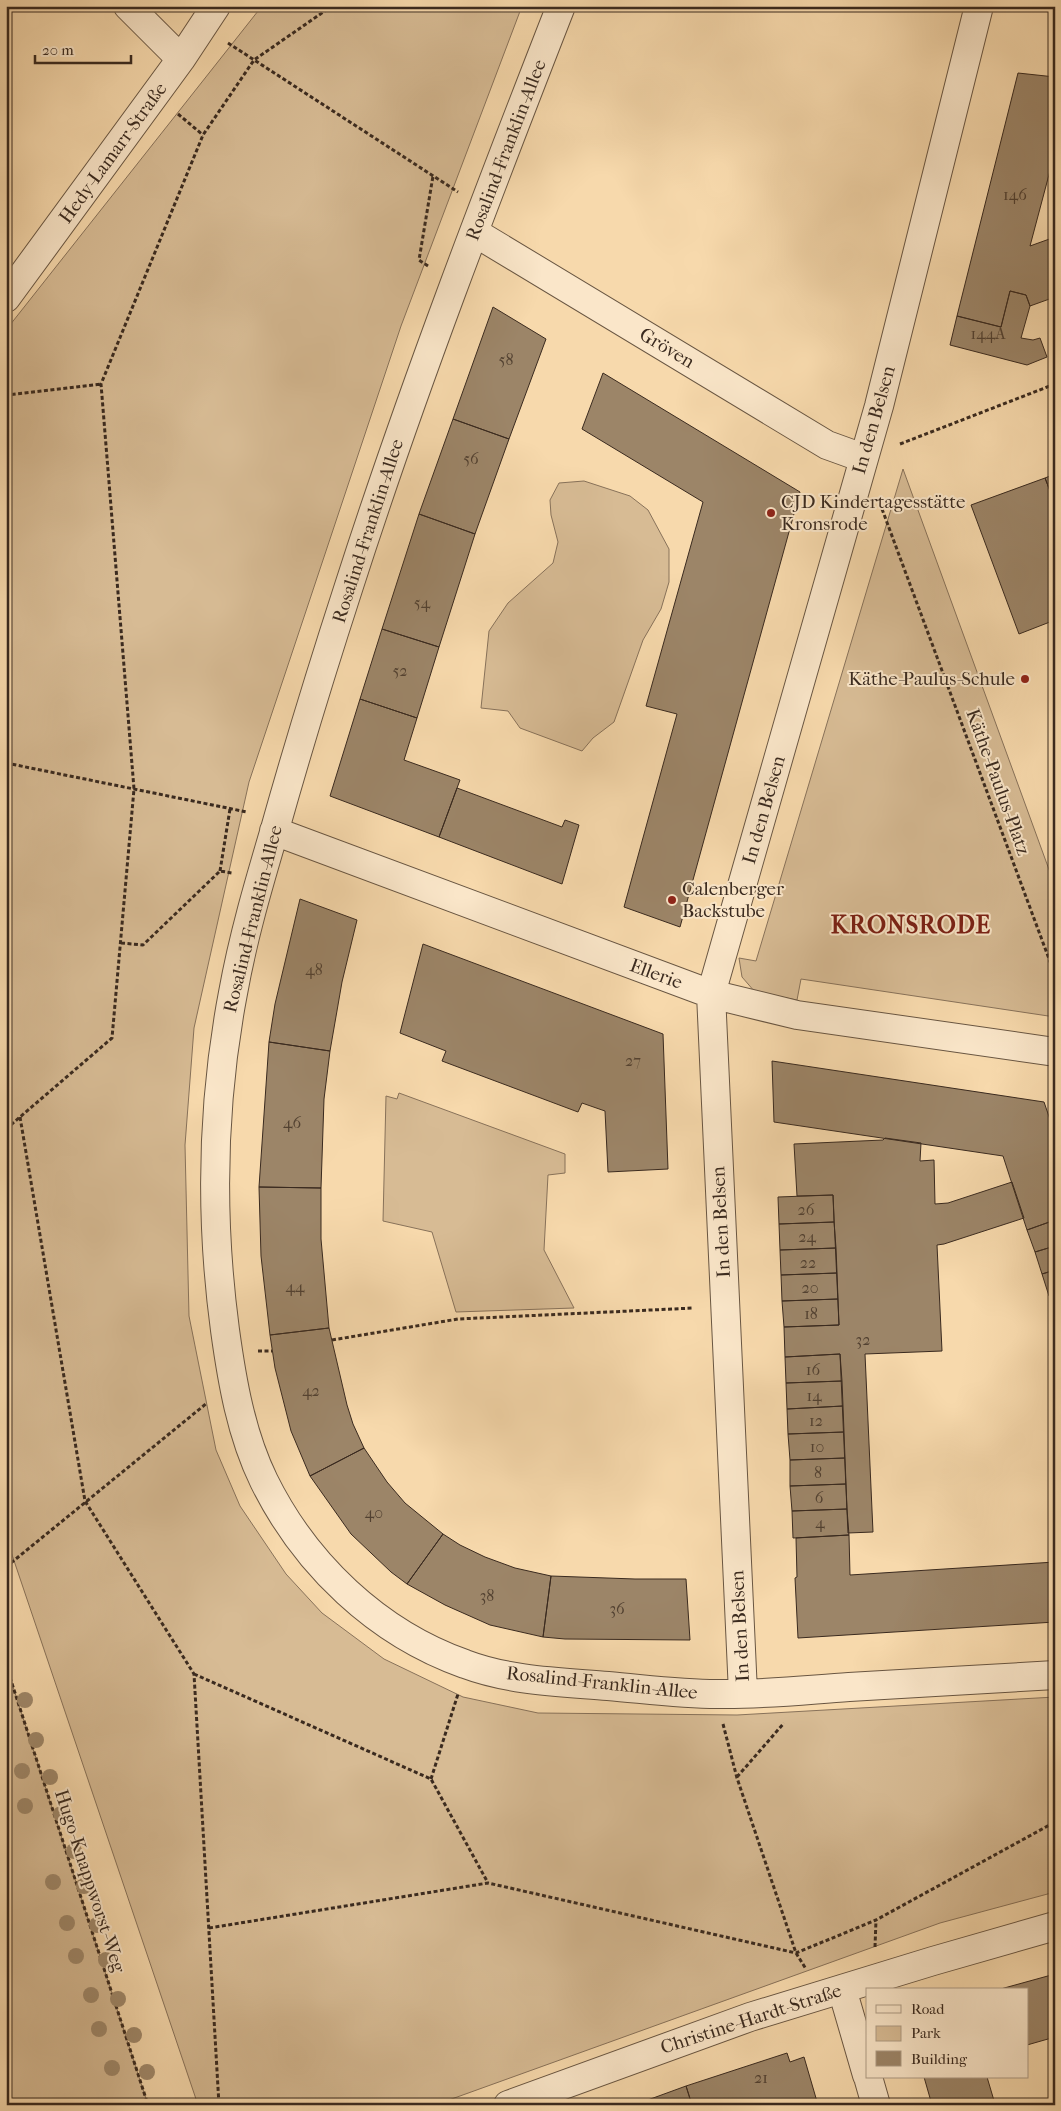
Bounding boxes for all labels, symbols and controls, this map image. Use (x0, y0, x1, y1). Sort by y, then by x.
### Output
scale bar (35, 32, 131, 64)
text: 20 m (42, 41, 74, 59)
street label: Rosalind-Franklin-Allee (461, 56, 551, 244)
street label: Hedy-Lamarr-Straße (55, 78, 171, 228)
house number: 146 (1003, 185, 1027, 204)
street label: Gröven (636, 323, 698, 373)
house number: 144A (970, 324, 1006, 343)
house number: 58 (499, 350, 513, 369)
street label: In den Belsen (848, 363, 900, 477)
street label: Rosalind-Franklin-Allee (328, 436, 408, 626)
house number: 56 (463, 449, 479, 468)
place label: CJD Kindertagesstätte Kronsrode (781, 491, 966, 535)
marker: CJD Kindertagesstätte Kronsrode (765, 507, 777, 519)
house number: 54 (414, 593, 431, 612)
house number: 52 (392, 661, 408, 680)
place label: Käthe-Paulus-Schule (848, 668, 1015, 690)
marker: Käthe-Paulus-Schule (1019, 673, 1031, 685)
street label: Käthe-Paulus-Platz (961, 706, 1035, 858)
street label: In den Belsen (738, 753, 790, 867)
street label: Rosalind-Franklin-Allee (219, 823, 287, 1015)
place label: Calenberger Backstube (682, 878, 785, 922)
marker: Calenberger Backstube (666, 894, 678, 906)
district label: KRONSRODE (831, 911, 991, 939)
street label: Ellerie (627, 954, 685, 994)
house number: 48 (305, 960, 323, 979)
house number: 27 (625, 1051, 641, 1070)
house number: 46 (283, 1113, 301, 1132)
street label: In den Belsen (707, 1166, 735, 1278)
house number: 26 (798, 1200, 815, 1219)
house number: 24 (798, 1227, 816, 1246)
house number: 22 (800, 1253, 816, 1272)
house number: 44 (286, 1277, 305, 1296)
house number: 20 (801, 1278, 819, 1297)
house number: 18 (804, 1304, 818, 1323)
house number: 32 (856, 1330, 870, 1349)
house number: 16 (806, 1360, 820, 1379)
house number: 42 (302, 1381, 320, 1400)
house number: 14 (806, 1386, 822, 1405)
house number: 12 (809, 1411, 823, 1430)
house number: 10 (810, 1437, 824, 1456)
house number: 8 (814, 1463, 822, 1482)
house number: 6 (815, 1488, 824, 1507)
house number: 40 (365, 1503, 383, 1522)
house number: 4 (815, 1513, 825, 1532)
street label: In den Belsen (726, 1570, 754, 1682)
house number: 38 (480, 1586, 494, 1605)
house number: 36 (609, 1599, 625, 1618)
street label: Rosalind-Franklin-Allee (505, 1662, 699, 1704)
street label: Hugo-Knappworst-Weg (50, 1787, 130, 1976)
street label: Christine-Hardt-Straße (658, 1979, 844, 2059)
legend (866, 1988, 1028, 2078)
text: Road (911, 2000, 945, 2018)
text: Park (911, 2024, 941, 2042)
text: Building (911, 2050, 968, 2068)
house number: 21 (754, 2068, 768, 2087)

